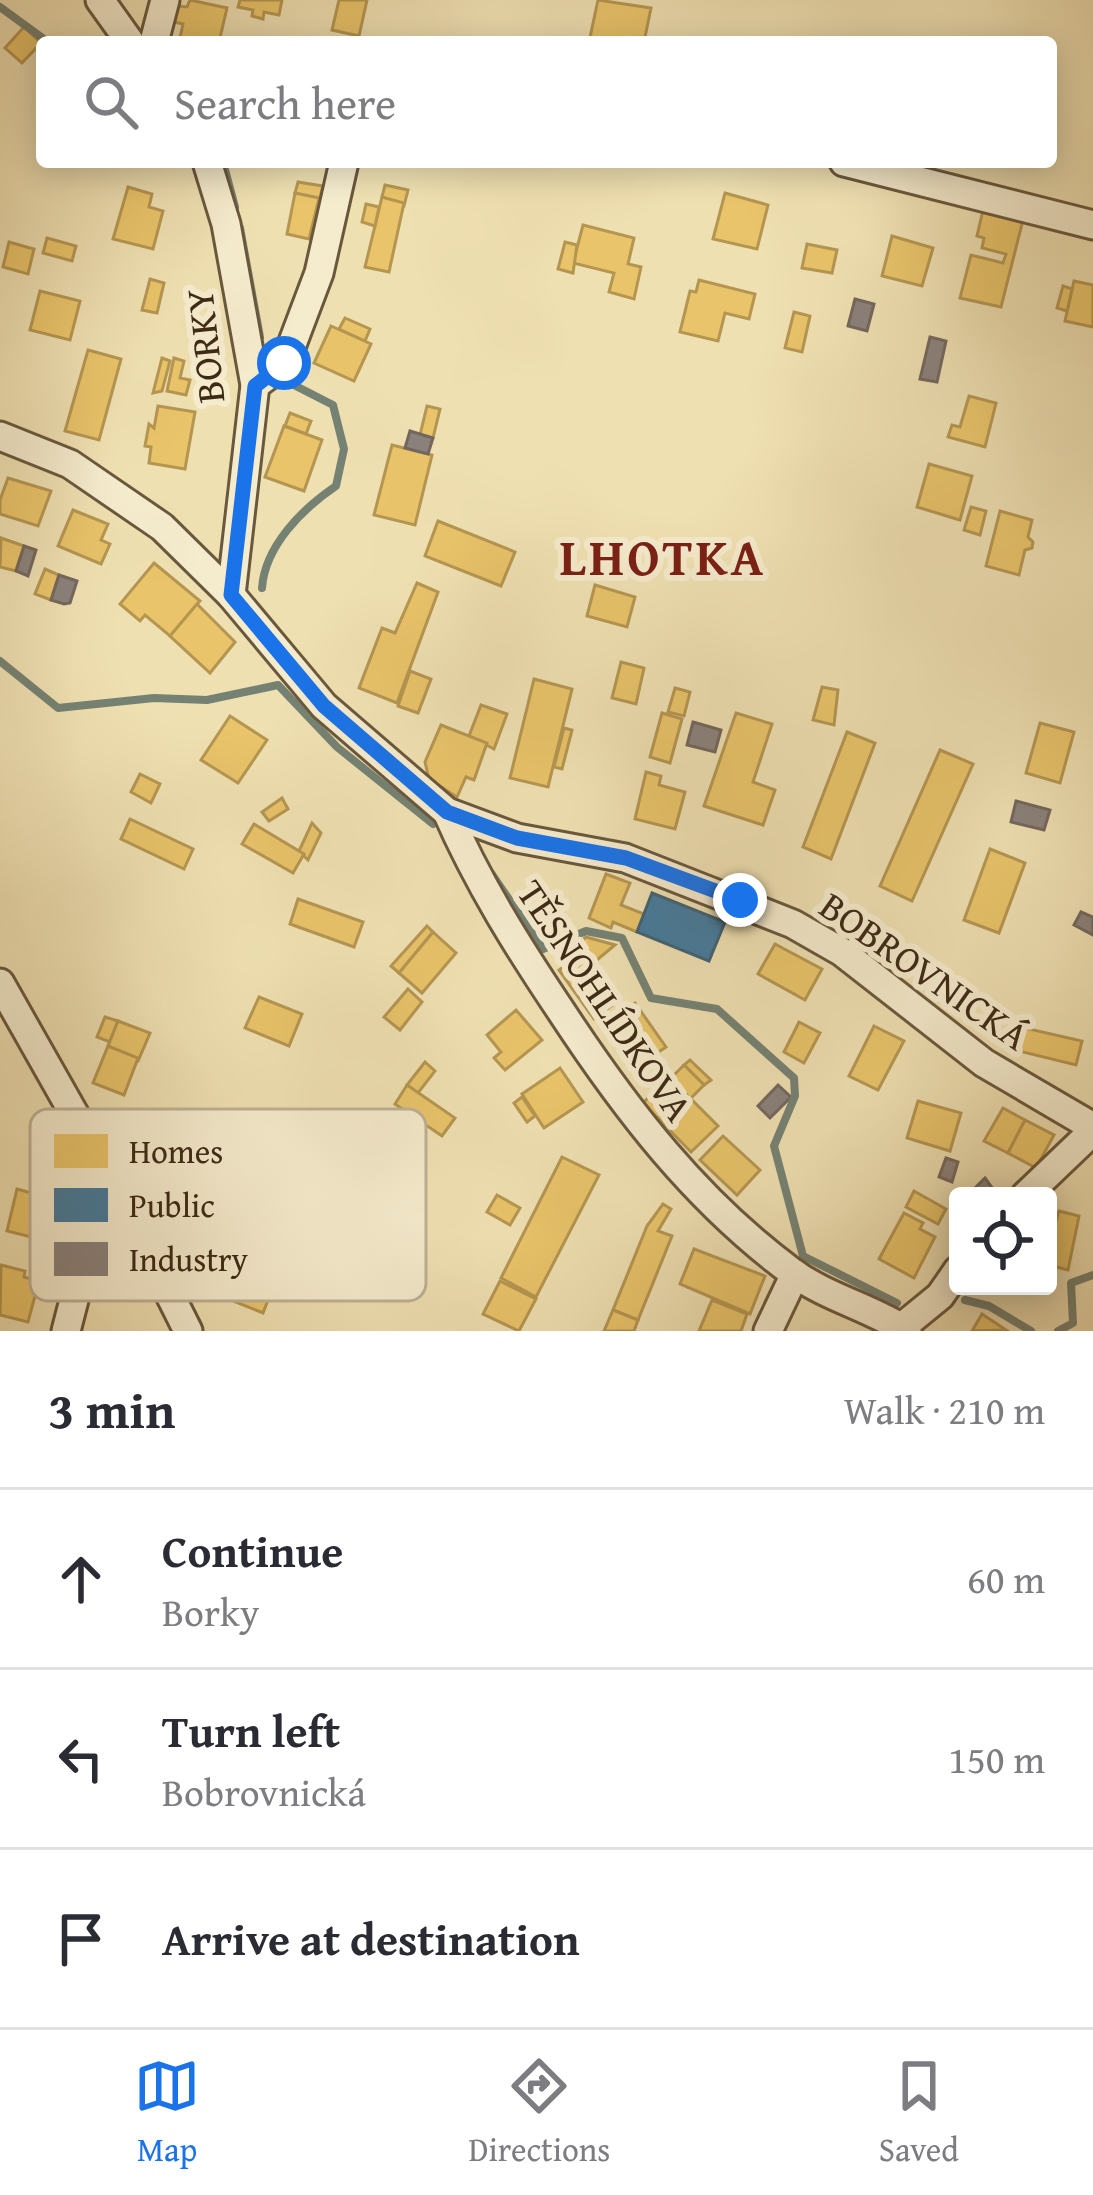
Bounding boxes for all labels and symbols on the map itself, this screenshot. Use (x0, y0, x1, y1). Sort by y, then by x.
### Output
street label: BORKY (170, 286, 238, 406)
route start (257, 336, 311, 390)
district label: LHOTKA (560, 519, 766, 594)
street label: TĚSNOHLÍDKOVA (504, 868, 708, 1132)
route end (713, 873, 767, 927)
street label: BOBROVNICKÁ (809, 877, 1042, 1063)
legend (30, 1109, 426, 1301)
text: Homes (129, 1127, 223, 1175)
text: Public (129, 1181, 215, 1229)
text: Industry (129, 1235, 248, 1283)

